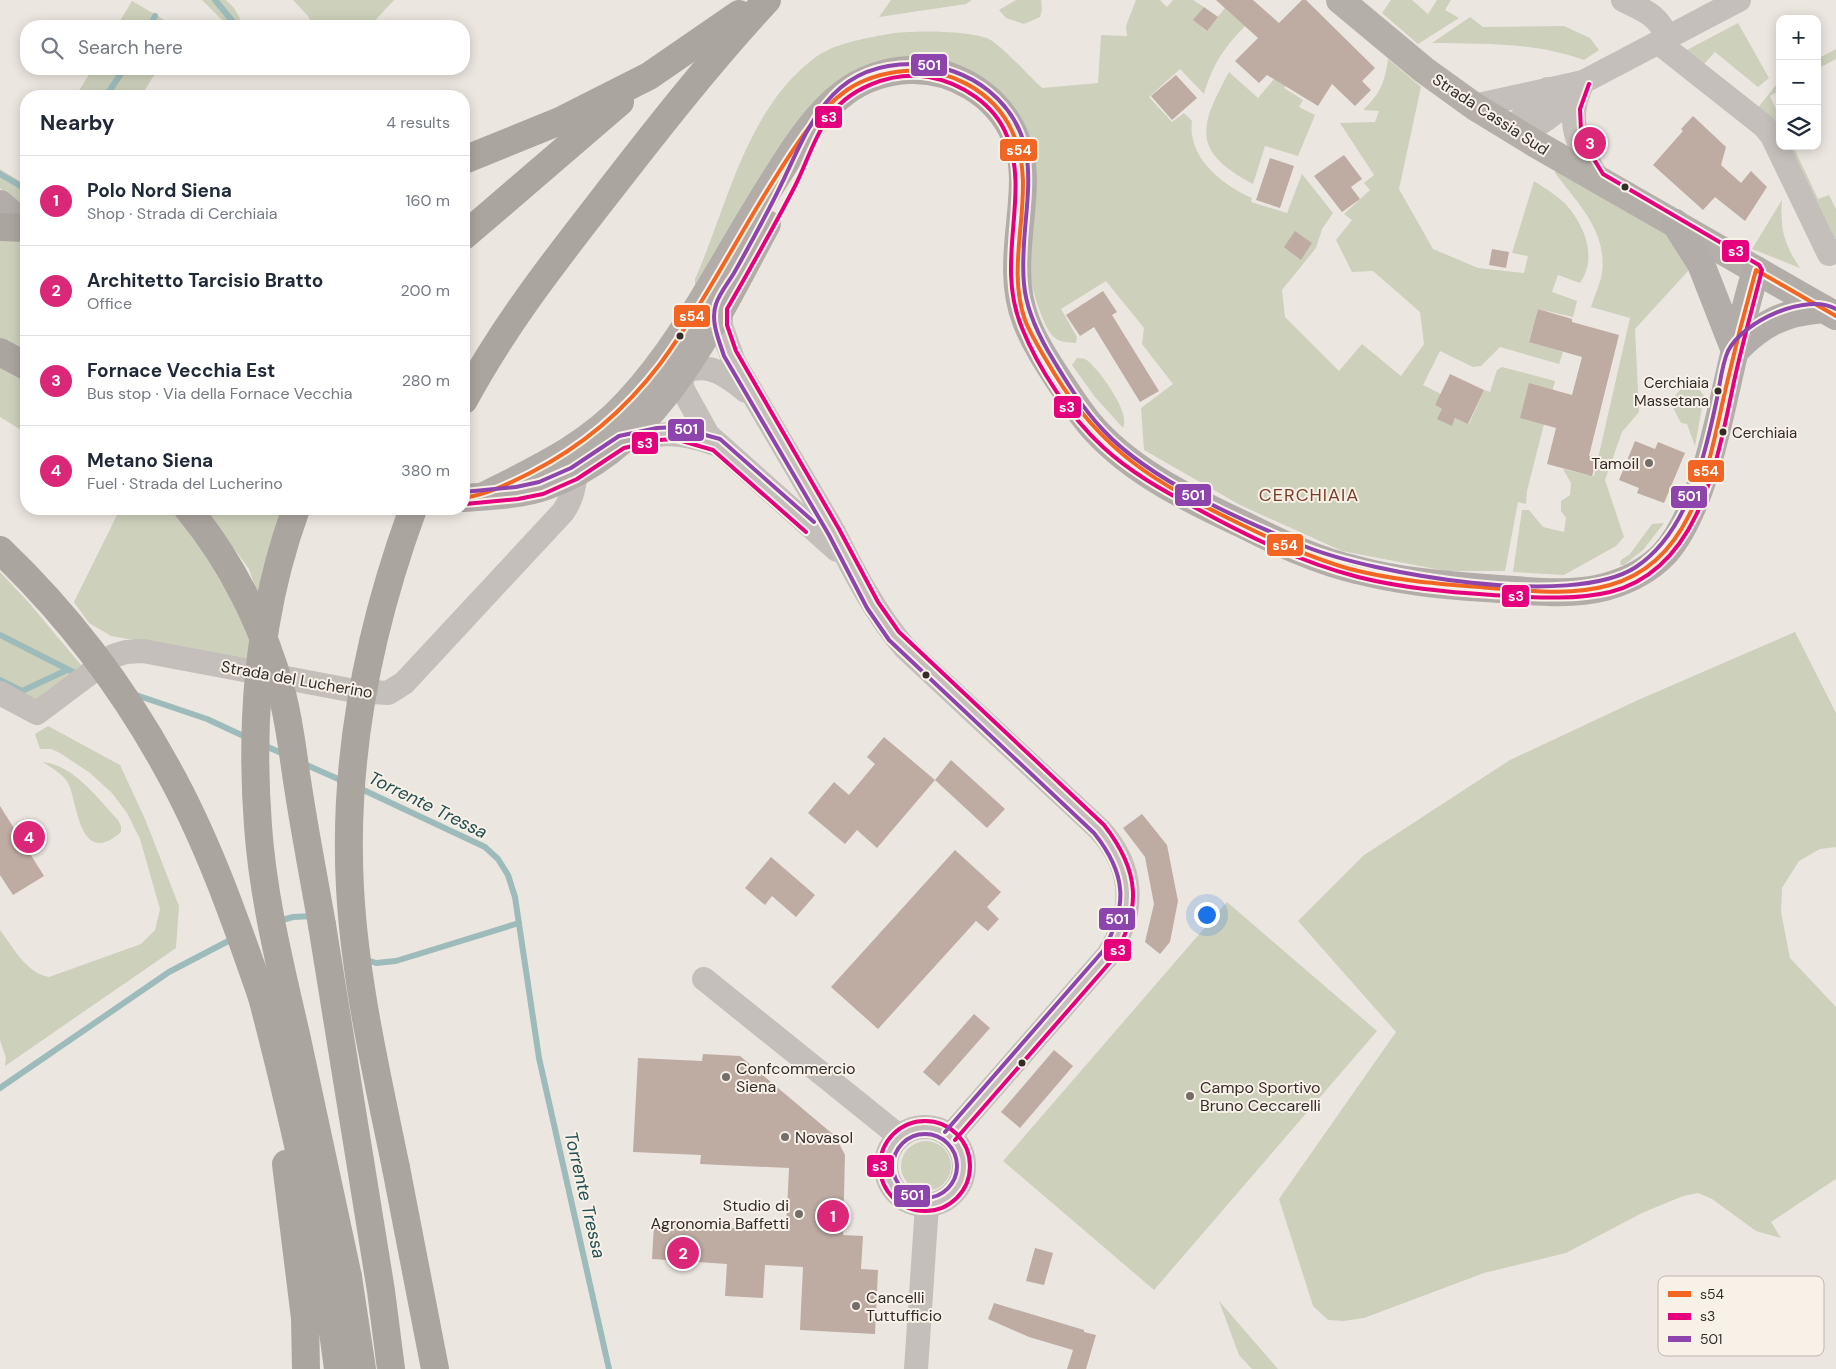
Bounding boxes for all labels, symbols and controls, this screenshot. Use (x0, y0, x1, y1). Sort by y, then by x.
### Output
map controls (1776, 15, 1821, 150)
button: + (1776, 15, 1821, 60)
search box (20, 20, 470, 75)
icon: search (38, 34, 66, 62)
text: Search here (78, 35, 183, 60)
line badge: 501 (910, 53, 948, 77)
text: 501 (917, 56, 941, 74)
button: − (1776, 60, 1821, 105)
street label: Strada Cassia Sud (1429, 69, 1553, 160)
line badge: s3 (814, 105, 843, 129)
button: layers (1776, 105, 1821, 150)
text: s3 (821, 108, 837, 126)
text: Nearby (40, 109, 114, 137)
text: 4 results (386, 112, 450, 133)
pin: 3 (1574, 124, 1606, 162)
line badge: s54 (999, 138, 1038, 162)
text: s54 (1006, 141, 1032, 159)
text: Polo Nord Siena (87, 178, 232, 203)
unlabelled marker (1620, 182, 1630, 192)
text: 1 (53, 190, 59, 211)
text: 160 m (406, 190, 450, 211)
text: Shop · Strada di Cerchiaia (87, 203, 278, 224)
line badge: s3 (1721, 239, 1750, 263)
text: s3 (1728, 242, 1744, 260)
text: Architetto Tarcisio Bratto (87, 268, 323, 293)
text: 2 (51, 280, 61, 301)
text: 200 m (401, 280, 450, 301)
text: Office (87, 293, 132, 314)
line badge: s54 (673, 304, 711, 328)
text: s54 (679, 307, 705, 325)
unlabelled marker (675, 331, 685, 341)
text: Fornace Vecchia Est (87, 358, 275, 383)
text: 3 (51, 370, 61, 391)
text: 280 m (402, 370, 450, 391)
place label: Cerchiaia Massetana (1634, 373, 1709, 411)
text: Bus stop · Via della Fornace Vecchia (87, 383, 353, 404)
marker: Cerchiaia Massetana (1713, 386, 1723, 396)
line badge: s3 (1053, 395, 1082, 419)
text: s3 (1059, 398, 1075, 416)
line badge: 501 (667, 418, 705, 442)
text: 501 (674, 420, 698, 438)
place label: Cerchiaia (1732, 423, 1797, 443)
marker: Cerchiaia (1718, 427, 1728, 437)
line badge: s3 (631, 431, 659, 455)
text: s3 (637, 434, 653, 452)
text: Metano Siena (87, 448, 213, 473)
place label: Tamoil (1591, 453, 1639, 474)
marker: Tamoil (1643, 457, 1655, 469)
line badge: s54 (1687, 459, 1725, 483)
text: 4 (51, 460, 61, 481)
text: 380 m (401, 460, 450, 481)
text: s54 (1693, 462, 1719, 480)
text: Fuel · Strada del Lucherino (87, 473, 283, 494)
line badge: 501 (1174, 483, 1212, 507)
district label: CERCHIAIA (1259, 483, 1359, 507)
line badge: 501 (1670, 485, 1708, 509)
text: 501 (1181, 486, 1205, 504)
text: 501 (1677, 487, 1701, 505)
line badge: s54 (1266, 533, 1304, 557)
text: s54 (1272, 536, 1298, 554)
line badge: s3 (1501, 584, 1530, 608)
text: s3 (1508, 587, 1524, 605)
street label: Strada del Lucherino (219, 656, 374, 703)
unlabelled marker (921, 670, 931, 680)
water label: Torrente Tressa (365, 766, 491, 844)
pin: 4 (13, 818, 45, 856)
your location (1194, 902, 1220, 928)
line badge: 501 (1098, 907, 1136, 931)
text: 501 (1105, 910, 1129, 928)
line badge: s3 (1103, 938, 1132, 962)
text: s3 (1110, 941, 1126, 959)
place label: Confcommercio Siena (736, 1058, 856, 1097)
unlabelled marker (1017, 1058, 1027, 1068)
marker: Confcommercio Siena (720, 1071, 732, 1083)
place label: Campo Sportivo Bruno Ceccarelli (1200, 1077, 1321, 1116)
marker: Campo Sportivo Bruno Ceccarelli (1184, 1090, 1196, 1102)
place label: Novasol (795, 1127, 853, 1148)
water label: Torrente Tressa (559, 1129, 611, 1261)
marker: Novasol (779, 1131, 791, 1143)
line badge: s3 (866, 1154, 895, 1178)
text: s3 (872, 1157, 888, 1175)
line badge: 501 (893, 1184, 931, 1208)
text: 501 (900, 1186, 924, 1204)
place label: Studio di Agronomia Baffetti (651, 1195, 789, 1234)
pin: 1 (817, 1197, 849, 1235)
marker: Studio di Agronomia Baffetti (793, 1208, 805, 1220)
pin: 2 (667, 1234, 699, 1272)
legend (1658, 1276, 1824, 1356)
text: s54 (1700, 1285, 1725, 1303)
place label: Cancelli Tuttufficio (866, 1287, 942, 1326)
marker: Cancelli Tuttufficio (850, 1300, 862, 1312)
text: s3 (1700, 1307, 1715, 1325)
text: 501 (1700, 1330, 1722, 1348)

